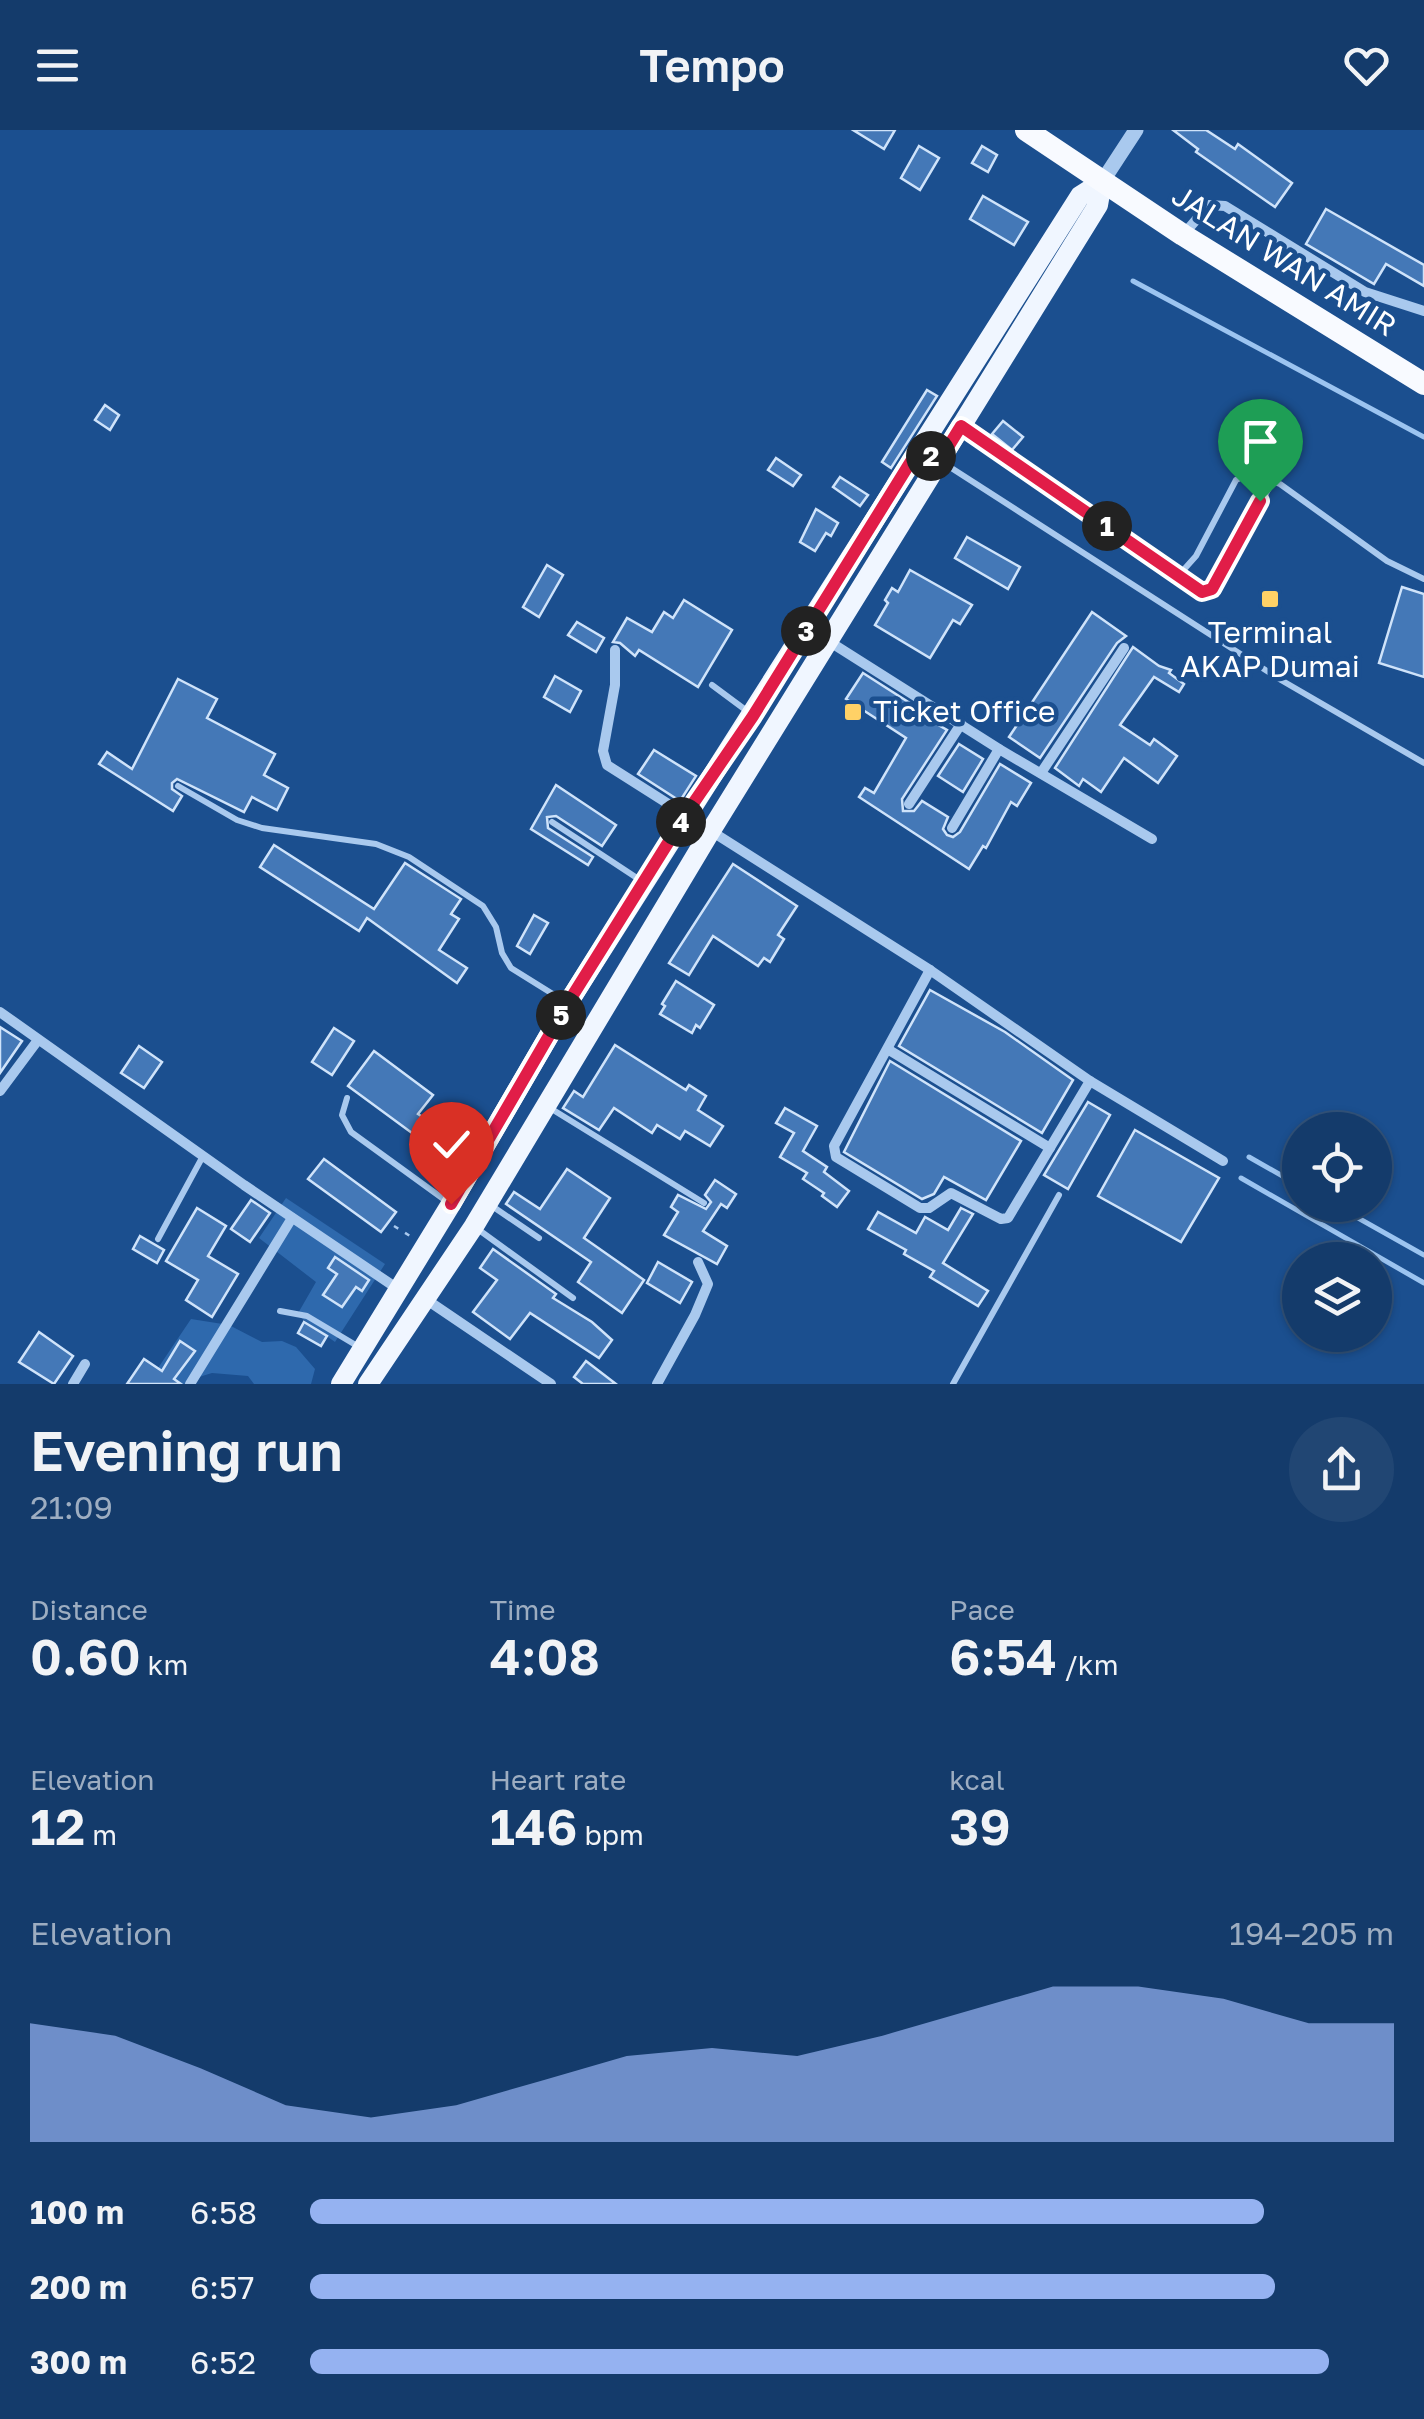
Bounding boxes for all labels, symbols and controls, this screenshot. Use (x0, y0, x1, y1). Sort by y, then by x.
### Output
icon: menu (30, 38, 85, 93)
text: Tempo (639, 38, 785, 92)
icon: heart (1339, 38, 1394, 93)
street label: JALAN WAN AMIR (1166, 177, 1403, 344)
pin (1218, 399, 1303, 502)
icon: arrive (1233, 414, 1288, 469)
pin: 2 (906, 431, 956, 481)
text: 2 (922, 439, 940, 472)
pin: 1 (1082, 501, 1132, 551)
text: 1 (1100, 509, 1114, 542)
marker: Terminal AKAP Dumai (1259, 588, 1281, 610)
pin: 3 (781, 606, 831, 656)
text: 3 (797, 614, 815, 647)
place label: Terminal AKAP Dumai (1180, 614, 1360, 684)
place label: Ticket Office (873, 693, 1055, 729)
marker: Ticket Office (842, 701, 864, 723)
pin: 4 (656, 797, 706, 847)
text: 4 (672, 805, 690, 838)
pin: 5 (536, 990, 586, 1040)
text: 5 (552, 998, 570, 1031)
pin (409, 1102, 494, 1205)
map controls (1282, 1112, 1392, 1352)
button: locate (1282, 1112, 1392, 1222)
icon: check (424, 1117, 479, 1172)
button: layers (1282, 1242, 1392, 1352)
text: Evening run (30, 1417, 343, 1483)
button: share (1289, 1417, 1394, 1522)
text: 21:09 (30, 1488, 113, 1526)
text: Distance (30, 1593, 148, 1626)
text: Time (490, 1593, 556, 1626)
text: Pace (949, 1593, 1015, 1626)
text: 0.60 (30, 1626, 141, 1686)
text: 4:08 (490, 1626, 600, 1686)
text: 6:54 (949, 1626, 1057, 1686)
text: km (141, 1648, 188, 1681)
text: /km (1057, 1648, 1118, 1681)
text: Elevation (30, 1763, 155, 1796)
text: Heart rate (490, 1763, 626, 1796)
text: kcal (949, 1763, 1005, 1796)
text: 12 (30, 1796, 85, 1856)
text: 146 (490, 1796, 577, 1856)
text: 39 (949, 1796, 1011, 1856)
text: m (85, 1818, 117, 1851)
text: bpm (577, 1818, 644, 1851)
text: Elevation (30, 1914, 172, 1952)
text: 194–205 m (1229, 1914, 1394, 1952)
text: 100 m (30, 2193, 124, 2231)
text: 6:58 (190, 2193, 257, 2231)
text: 200 m (30, 2268, 127, 2306)
text: 6:57 (190, 2268, 254, 2306)
text: 300 m (30, 2343, 127, 2381)
text: 6:52 (190, 2343, 256, 2381)

